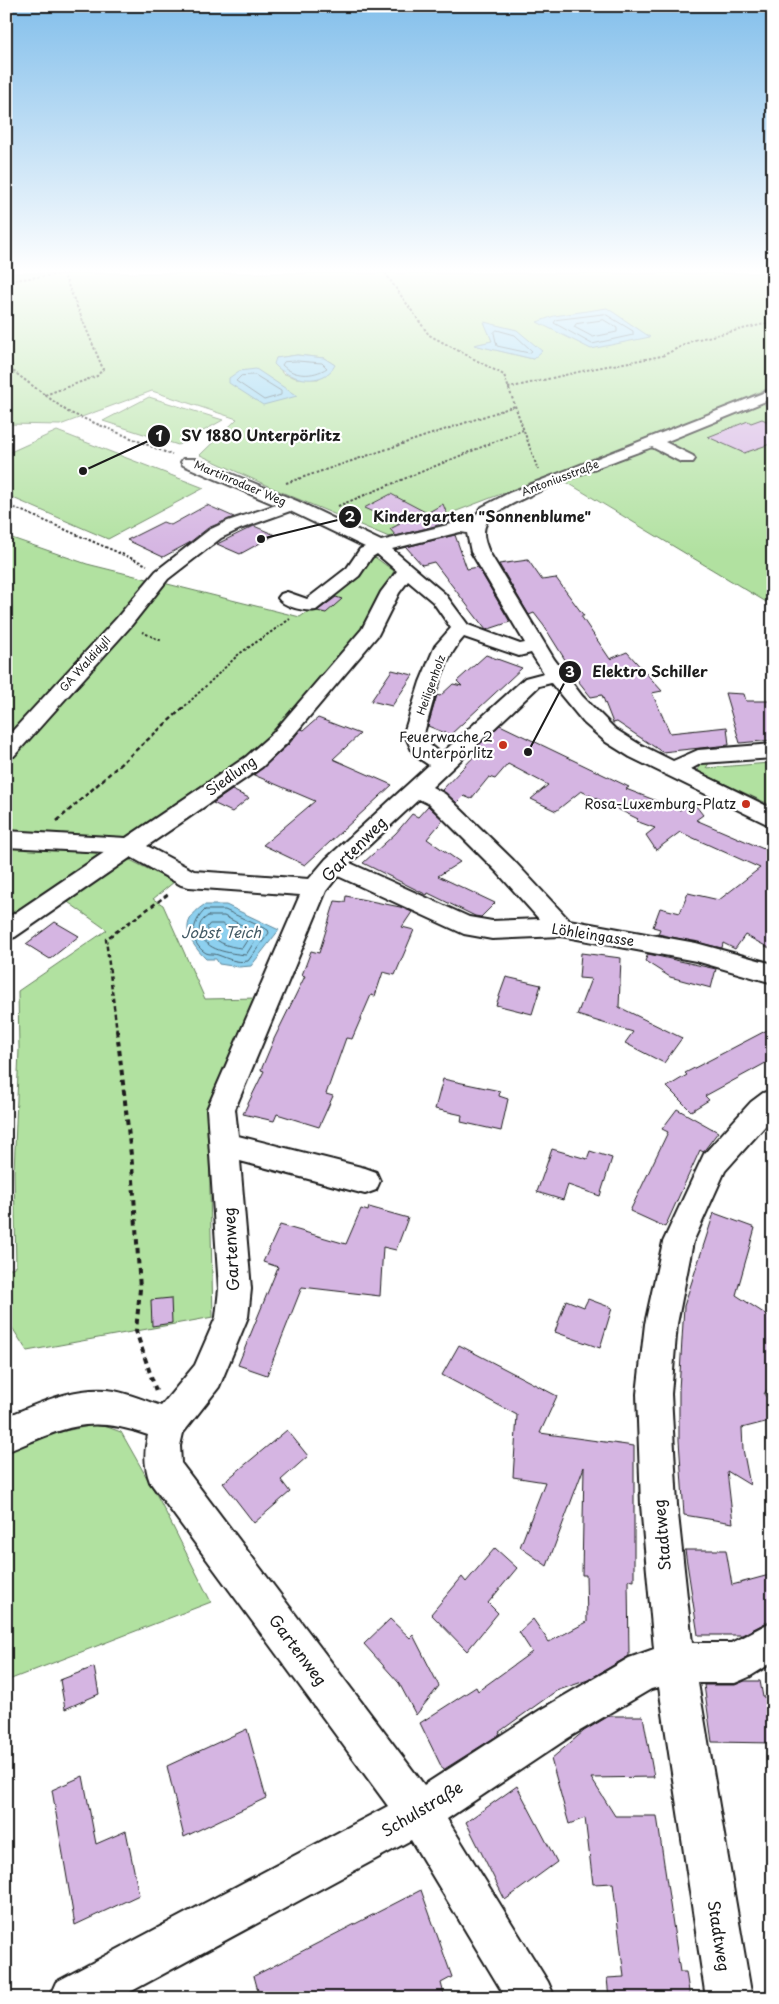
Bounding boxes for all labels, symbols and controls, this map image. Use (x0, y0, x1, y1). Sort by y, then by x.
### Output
callout: SV 1880 Unterpörlitz (146, 421, 352, 451)
text: 1 (155, 423, 163, 446)
text: SV 1880 Unterpörlitz (181, 423, 341, 446)
street label: Martinrodaer Weg (192, 455, 289, 510)
street label: Antoniusstraße (519, 455, 601, 500)
callout: Kindergarten "Sonnenblume" (337, 502, 601, 532)
text: 2 (345, 504, 356, 527)
text: Kindergarten "Sonnenblume" (373, 504, 591, 527)
street label: GA Waldidyll (55, 632, 114, 695)
street label: Heiligenholz (412, 652, 449, 717)
callout: Elektro Schiller (557, 657, 717, 687)
text: 3 (565, 659, 575, 682)
text: Elektro Schiller (592, 659, 708, 682)
place label: Feuerwache 2 Unterpörlitz (399, 726, 493, 763)
marker: Feuerwache 2 Unterpörlitz (497, 739, 509, 751)
street label: Siedlung (201, 751, 260, 801)
place label: Rosa-Luxemburg-Platz (584, 793, 736, 814)
marker: Rosa-Luxemburg-Platz (740, 798, 752, 810)
street label: Gartenweg (315, 810, 392, 887)
street label: Löhleingasse (550, 918, 636, 951)
water label: Jobst Teich (181, 920, 261, 943)
street label: Gartenweg (216, 1206, 244, 1292)
street label: Stadtweg (646, 1498, 676, 1572)
street label: Gartenweg (264, 1609, 334, 1690)
street label: Schulstraße (376, 1774, 467, 1842)
street label: Stadtweg (703, 1898, 737, 1973)

